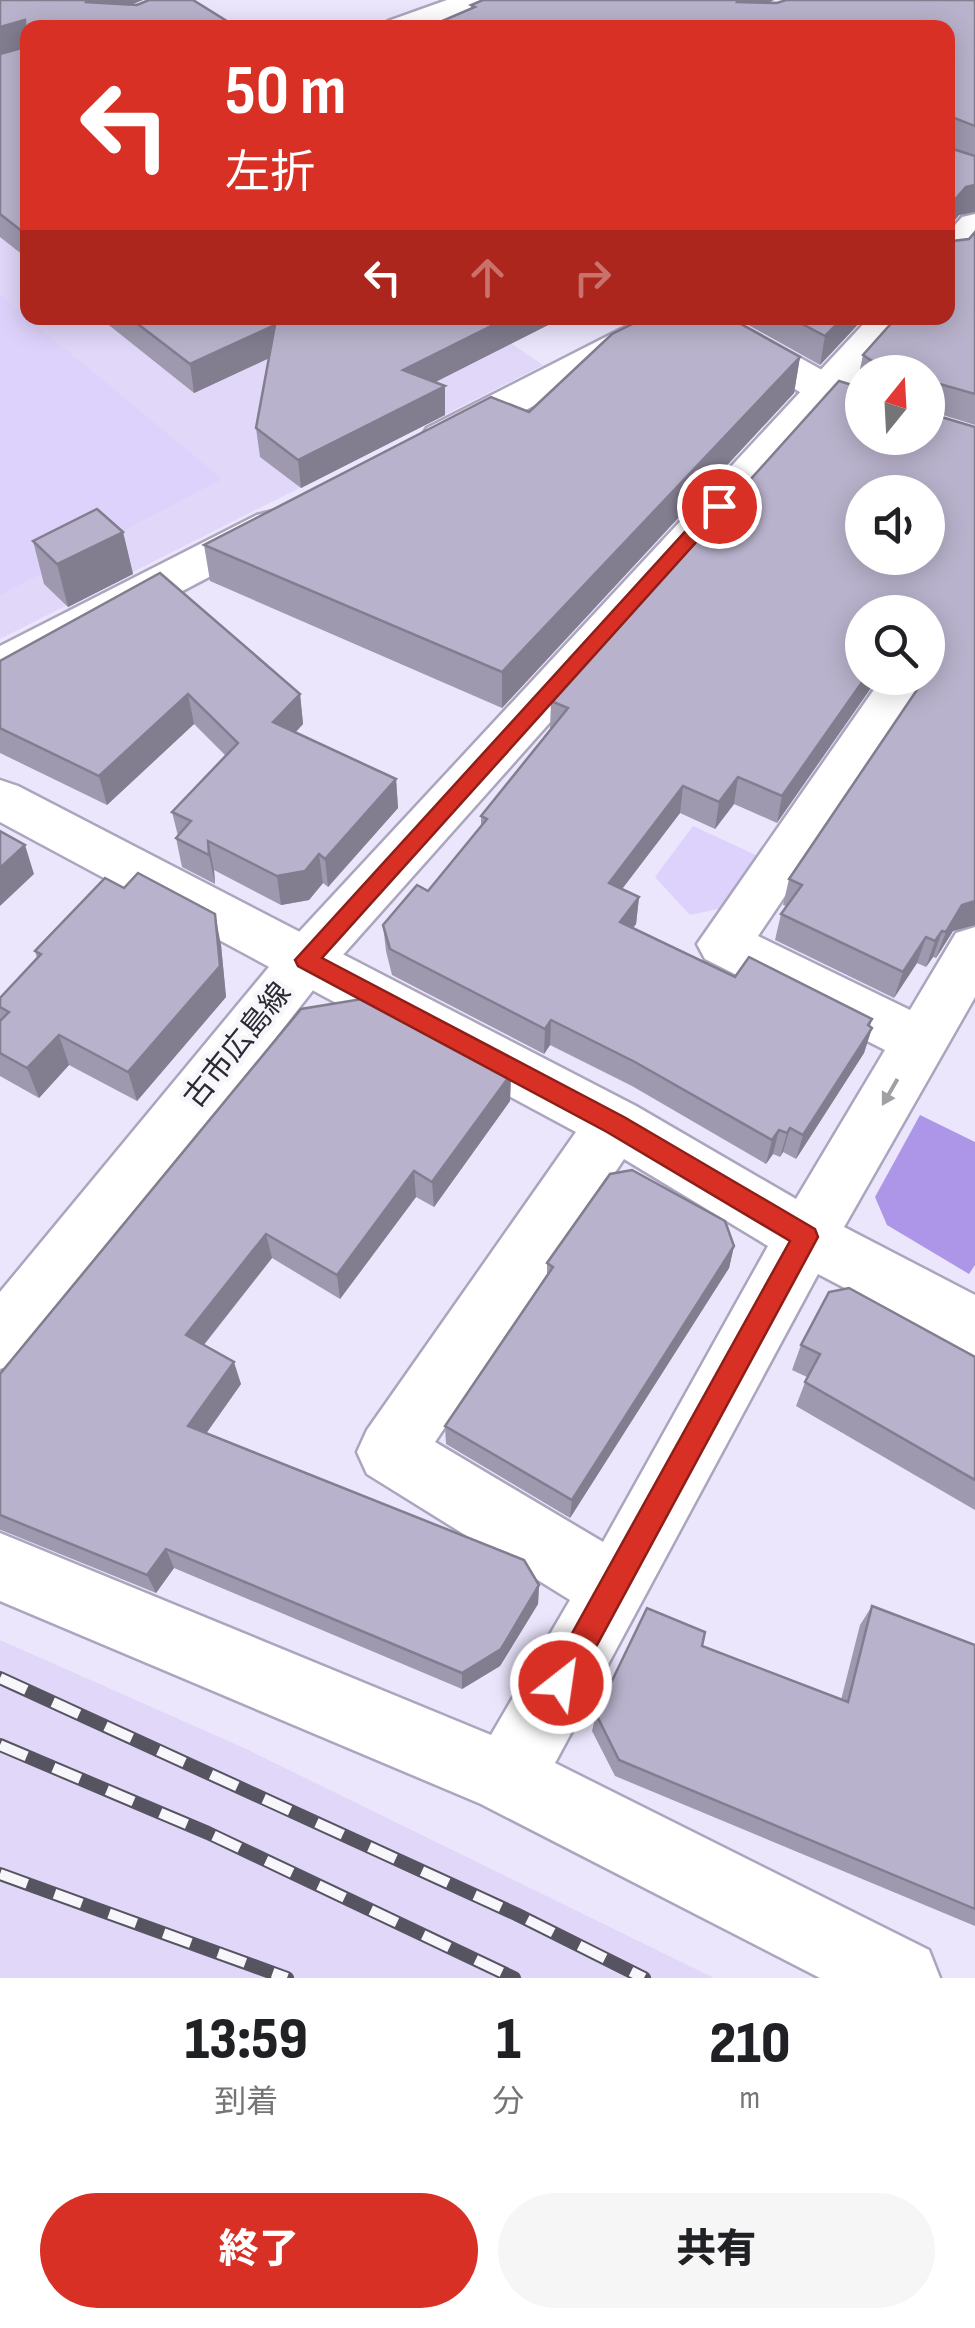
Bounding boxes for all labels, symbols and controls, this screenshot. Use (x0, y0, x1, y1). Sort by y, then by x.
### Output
text: 50 m (225, 50, 346, 134)
icon: left (60, 60, 190, 190)
text: 左折 (225, 146, 315, 201)
icon: left (355, 250, 410, 305)
icon: ahead (460, 250, 515, 305)
icon: right (565, 250, 620, 305)
north arrow (845, 355, 945, 455)
map controls (845, 355, 945, 695)
pin (677, 464, 762, 549)
button: sound (845, 475, 945, 575)
icon: arrive (692, 479, 747, 534)
button: search (845, 595, 945, 695)
street label: 古市広島線 (177, 976, 299, 1115)
one-way arrow (882, 1078, 899, 1107)
position arrow (509, 1631, 613, 1735)
text: 13:59 (185, 2004, 308, 2076)
text: 1 (496, 2004, 521, 2076)
text: 210 (709, 2008, 790, 2080)
text: m (740, 2079, 760, 2118)
text: 到着 (214, 2083, 278, 2122)
text: 分 (493, 2083, 525, 2122)
button: 終了 (40, 2193, 478, 2308)
button: 共有 (498, 2193, 935, 2308)

